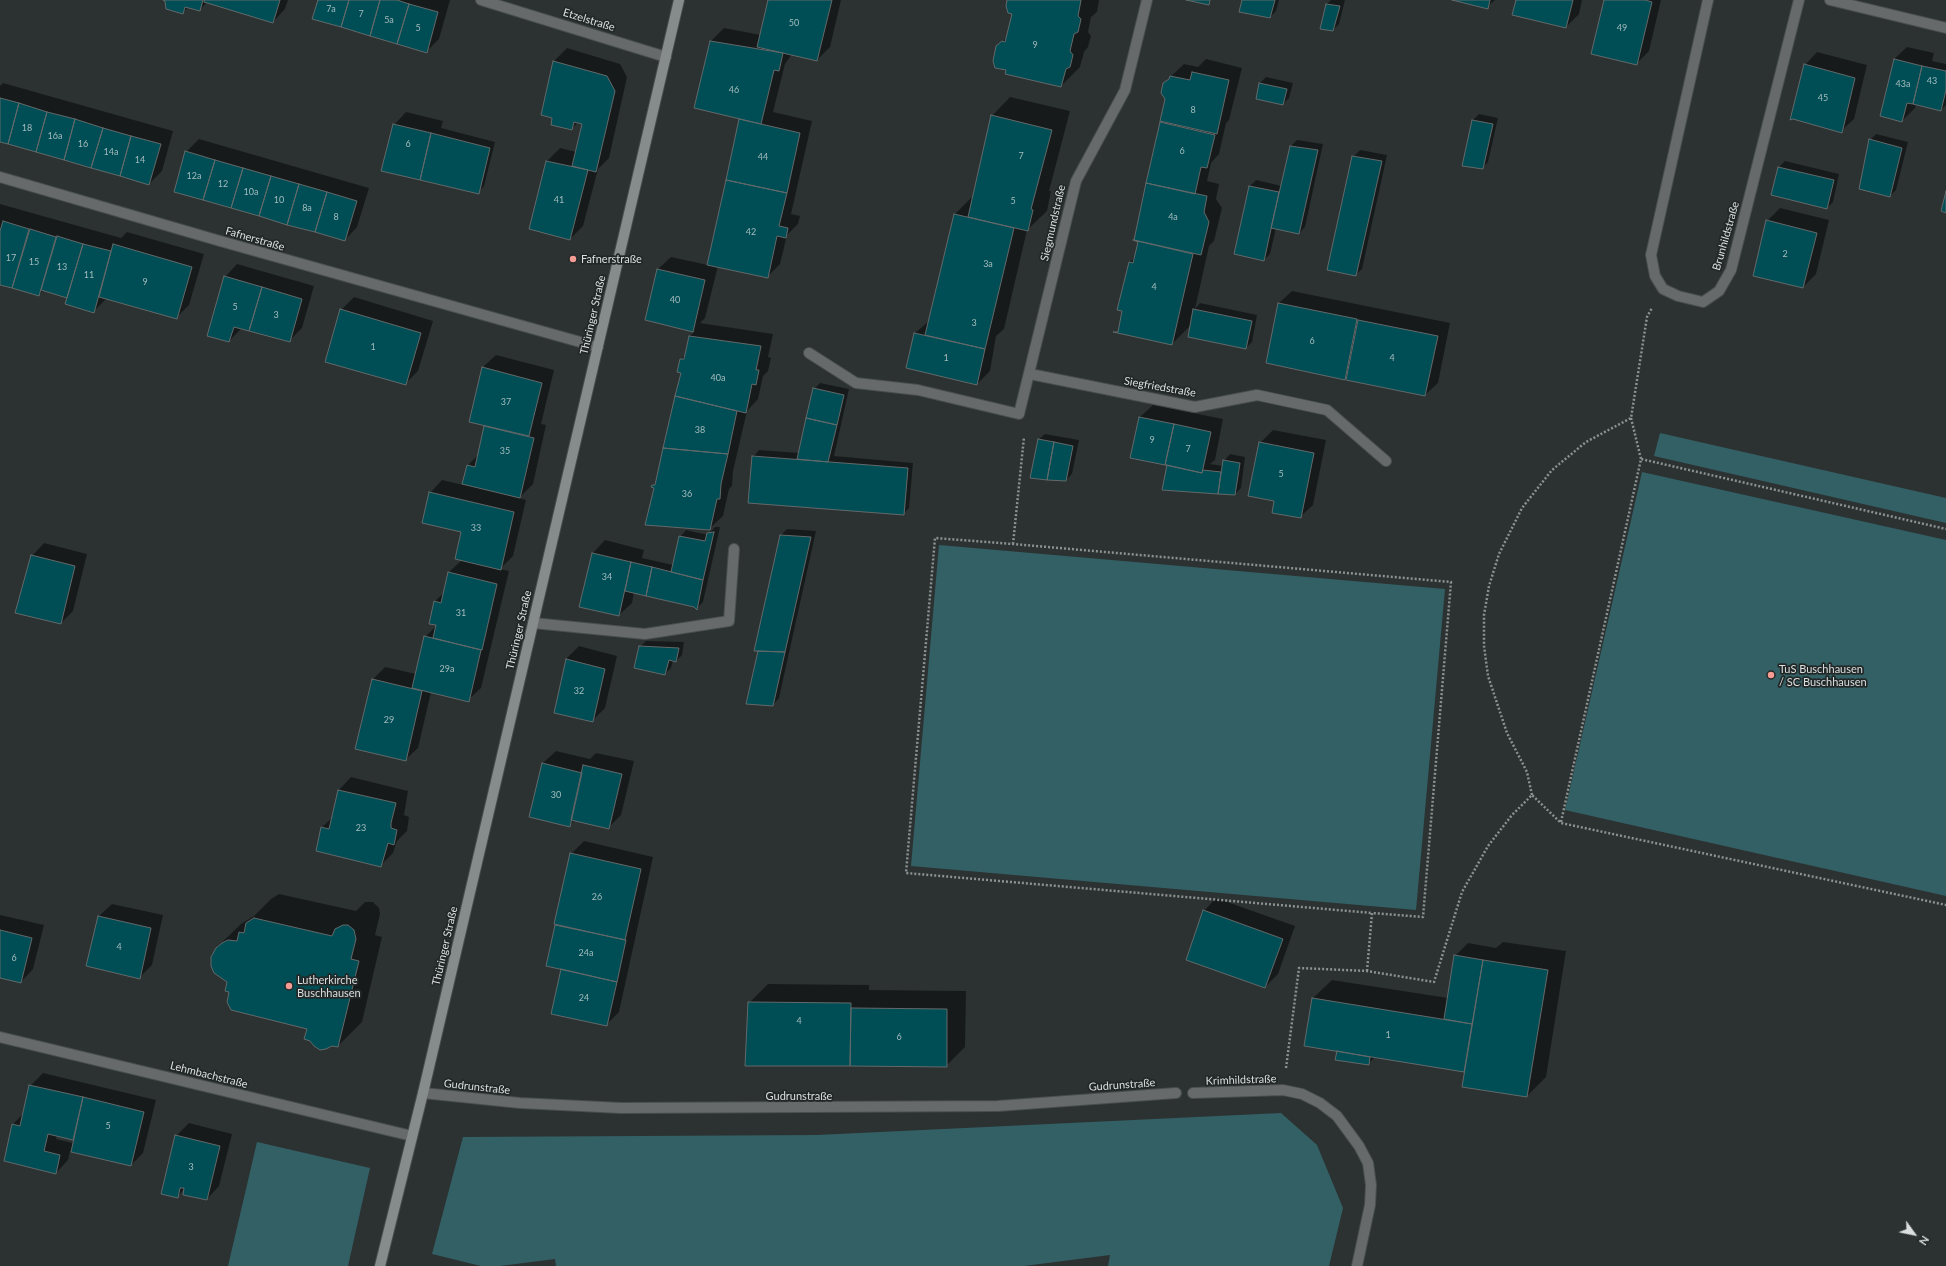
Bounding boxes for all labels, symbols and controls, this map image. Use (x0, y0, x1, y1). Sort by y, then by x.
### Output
house number: 7a (326, 4, 336, 14)
street label: Etzelstraße (561, 6, 617, 34)
house number: 7 (358, 9, 364, 19)
house number: 5a (384, 15, 394, 25)
house number: 50 (789, 18, 799, 28)
house number: 5 (415, 23, 421, 33)
house number: 49 (1617, 23, 1627, 33)
house number: 9 (1032, 40, 1038, 50)
house number: 43 (1927, 76, 1937, 86)
house number: 43a (1896, 79, 1910, 89)
house number: 46 (729, 85, 739, 95)
house number: 45 (1818, 93, 1828, 103)
house number: 8 (1190, 105, 1196, 115)
house number: 18 (22, 123, 32, 133)
house number: 16a (48, 131, 62, 141)
house number: 16 (78, 139, 88, 149)
house number: 6 (405, 139, 411, 149)
house number: 6 (1179, 146, 1185, 156)
house number: 14a (104, 147, 118, 157)
house number: 7 (1018, 151, 1024, 161)
house number: 44 (758, 152, 768, 162)
house number: 14 (135, 155, 145, 165)
house number: 12a (187, 171, 201, 181)
house number: 12 (218, 179, 228, 189)
street label: Siegmundstraße (1038, 184, 1068, 262)
house number: 10a (244, 187, 258, 197)
house number: 10 (274, 195, 284, 205)
house number: 41 (554, 195, 564, 205)
house number: 5 (1010, 196, 1016, 206)
street label: Brunhildstraße (1710, 200, 1742, 272)
house number: 8a (302, 203, 312, 213)
house number: 8 (333, 212, 339, 222)
house number: 4a (1168, 212, 1178, 222)
street label: Fafnerstraße (224, 224, 286, 254)
house number: 42 (746, 227, 756, 237)
house number: 2 (1782, 249, 1788, 259)
place label: Fafnerstraße (581, 252, 642, 266)
house number: 17 (6, 253, 16, 263)
marker: Fafnerstraße (568, 254, 578, 264)
house number: 15 (29, 257, 39, 267)
house number: 3a (983, 259, 993, 269)
house number: 13 (57, 262, 67, 272)
house number: 11 (84, 270, 94, 280)
street label: Thüringer Straße (577, 274, 609, 356)
house number: 9 (142, 277, 148, 287)
house number: 4 (1151, 282, 1157, 292)
house number: 40 (670, 295, 680, 305)
house number: 5 (232, 302, 238, 312)
house number: 3 (273, 310, 279, 320)
house number: 3 (971, 318, 977, 328)
house number: 6 (1309, 336, 1315, 346)
house number: 1 (370, 342, 376, 352)
house number: 1 (943, 353, 949, 363)
house number: 4 (1389, 353, 1395, 363)
house number: 40a (711, 373, 725, 383)
street label: Siegfriedstraße (1123, 374, 1197, 400)
house number: 37 (501, 397, 511, 407)
house number: 38 (695, 425, 705, 435)
house number: 9 (1149, 435, 1155, 445)
house number: 7 (1185, 444, 1191, 454)
house number: 35 (500, 446, 510, 456)
house number: 5 (1278, 469, 1284, 479)
house number: 36 (682, 489, 692, 499)
house number: 33 (471, 523, 481, 533)
house number: 34 (602, 572, 612, 582)
street label: Thüringer Straße (503, 589, 535, 671)
house number: 31 (456, 608, 466, 618)
place label: TuS Buschhausen / SC Buschhausen (1779, 662, 1867, 688)
house number: 29a (440, 664, 454, 674)
marker: TuS Buschhausen / SC Buschhausen (1766, 670, 1776, 680)
house number: 32 (574, 686, 584, 696)
house number: 29 (384, 715, 394, 725)
house number: 30 (551, 790, 561, 800)
house number: 23 (356, 823, 366, 833)
house number: 26 (592, 892, 602, 902)
street label: Thüringer Straße (429, 905, 461, 987)
house number: 4 (116, 942, 122, 952)
house number: 24a (579, 948, 593, 958)
house number: 6 (11, 953, 17, 963)
place label: Lutherkirche Buschhausen (297, 973, 361, 999)
marker: Lutherkirche Buschhausen (284, 981, 294, 991)
house number: 24 (579, 993, 589, 1003)
house number: 4 (796, 1016, 802, 1026)
house number: 1 (1385, 1030, 1391, 1040)
house number: 6 (896, 1032, 902, 1042)
street label: Lehmbachstraße (169, 1059, 249, 1091)
street label: Krimhildstraße (1205, 1072, 1277, 1088)
street label: Gudrunstraße (1088, 1076, 1156, 1094)
street label: Gudrunstraße (443, 1077, 511, 1097)
street label: Gudrunstraße (766, 1089, 832, 1103)
house number: 5 (105, 1121, 111, 1131)
house number: 3 (188, 1162, 194, 1172)
north arrow (1894, 1214, 1934, 1254)
text: N (1917, 1234, 1932, 1248)

